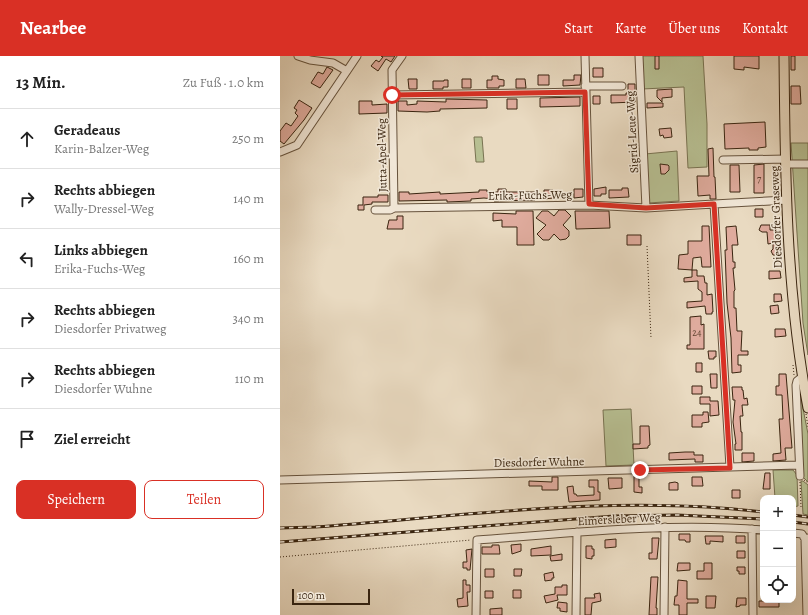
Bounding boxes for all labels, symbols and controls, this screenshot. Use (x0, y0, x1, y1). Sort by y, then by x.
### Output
text: Nearbee (20, 15, 86, 41)
text: Start (564, 19, 593, 38)
text: Karte (615, 19, 646, 38)
text: Über uns (668, 19, 720, 38)
text: Kontakt (742, 19, 788, 38)
text: 13 Min. (16, 71, 66, 94)
text: Zu Fuß · 1.0 km (183, 74, 264, 91)
route start (383, 86, 401, 104)
street label: Sigrid-Leue-Weg (622, 90, 642, 174)
street label: Jutta-Apel-Weg (373, 118, 391, 192)
text: Geradeaus (54, 120, 120, 140)
icon: ahead (16, 128, 38, 150)
text: 250 m (232, 130, 264, 147)
text: Karin-Balzer-Weg (54, 140, 149, 157)
street label: Diesdorfer Graseweg (766, 165, 786, 269)
house number: 7 (757, 172, 762, 185)
text: Rechts abbiegen (54, 180, 155, 200)
street label: Erika-Fuchs-Weg (488, 186, 572, 204)
icon: right (16, 188, 38, 210)
text: 140 m (233, 190, 264, 207)
text: Wally-Dressel-Weg (54, 200, 154, 217)
text: Links abbiegen (54, 240, 148, 260)
icon: left (16, 248, 38, 270)
text: 160 m (233, 250, 264, 267)
text: Erika-Fuchs-Weg (54, 260, 145, 277)
text: Rechts abbiegen (54, 300, 155, 320)
icon: right (16, 308, 38, 330)
text: 340 m (232, 310, 264, 327)
text: Diesdorfer Privatweg (54, 320, 167, 337)
house number: 24 (692, 326, 702, 339)
text: Rechts abbiegen (54, 360, 155, 380)
icon: right (16, 368, 38, 390)
text: 110 m (235, 370, 264, 387)
text: Diesdorfer Wuhne (54, 380, 152, 397)
icon: arrive (16, 428, 38, 450)
text: Ziel erreicht (54, 429, 130, 449)
street label: Diesdorfer Wuhne (494, 453, 584, 471)
route end (631, 461, 649, 479)
button: Speichern (16, 480, 136, 519)
button: Teilen (144, 480, 264, 519)
map controls (760, 495, 796, 603)
button: + (760, 495, 796, 531)
street label: Eimersleber Weg (577, 509, 661, 529)
button: − (760, 531, 796, 567)
button: locate (760, 567, 796, 603)
scale bar (292, 587, 370, 606)
text: 100 m (298, 588, 325, 603)

